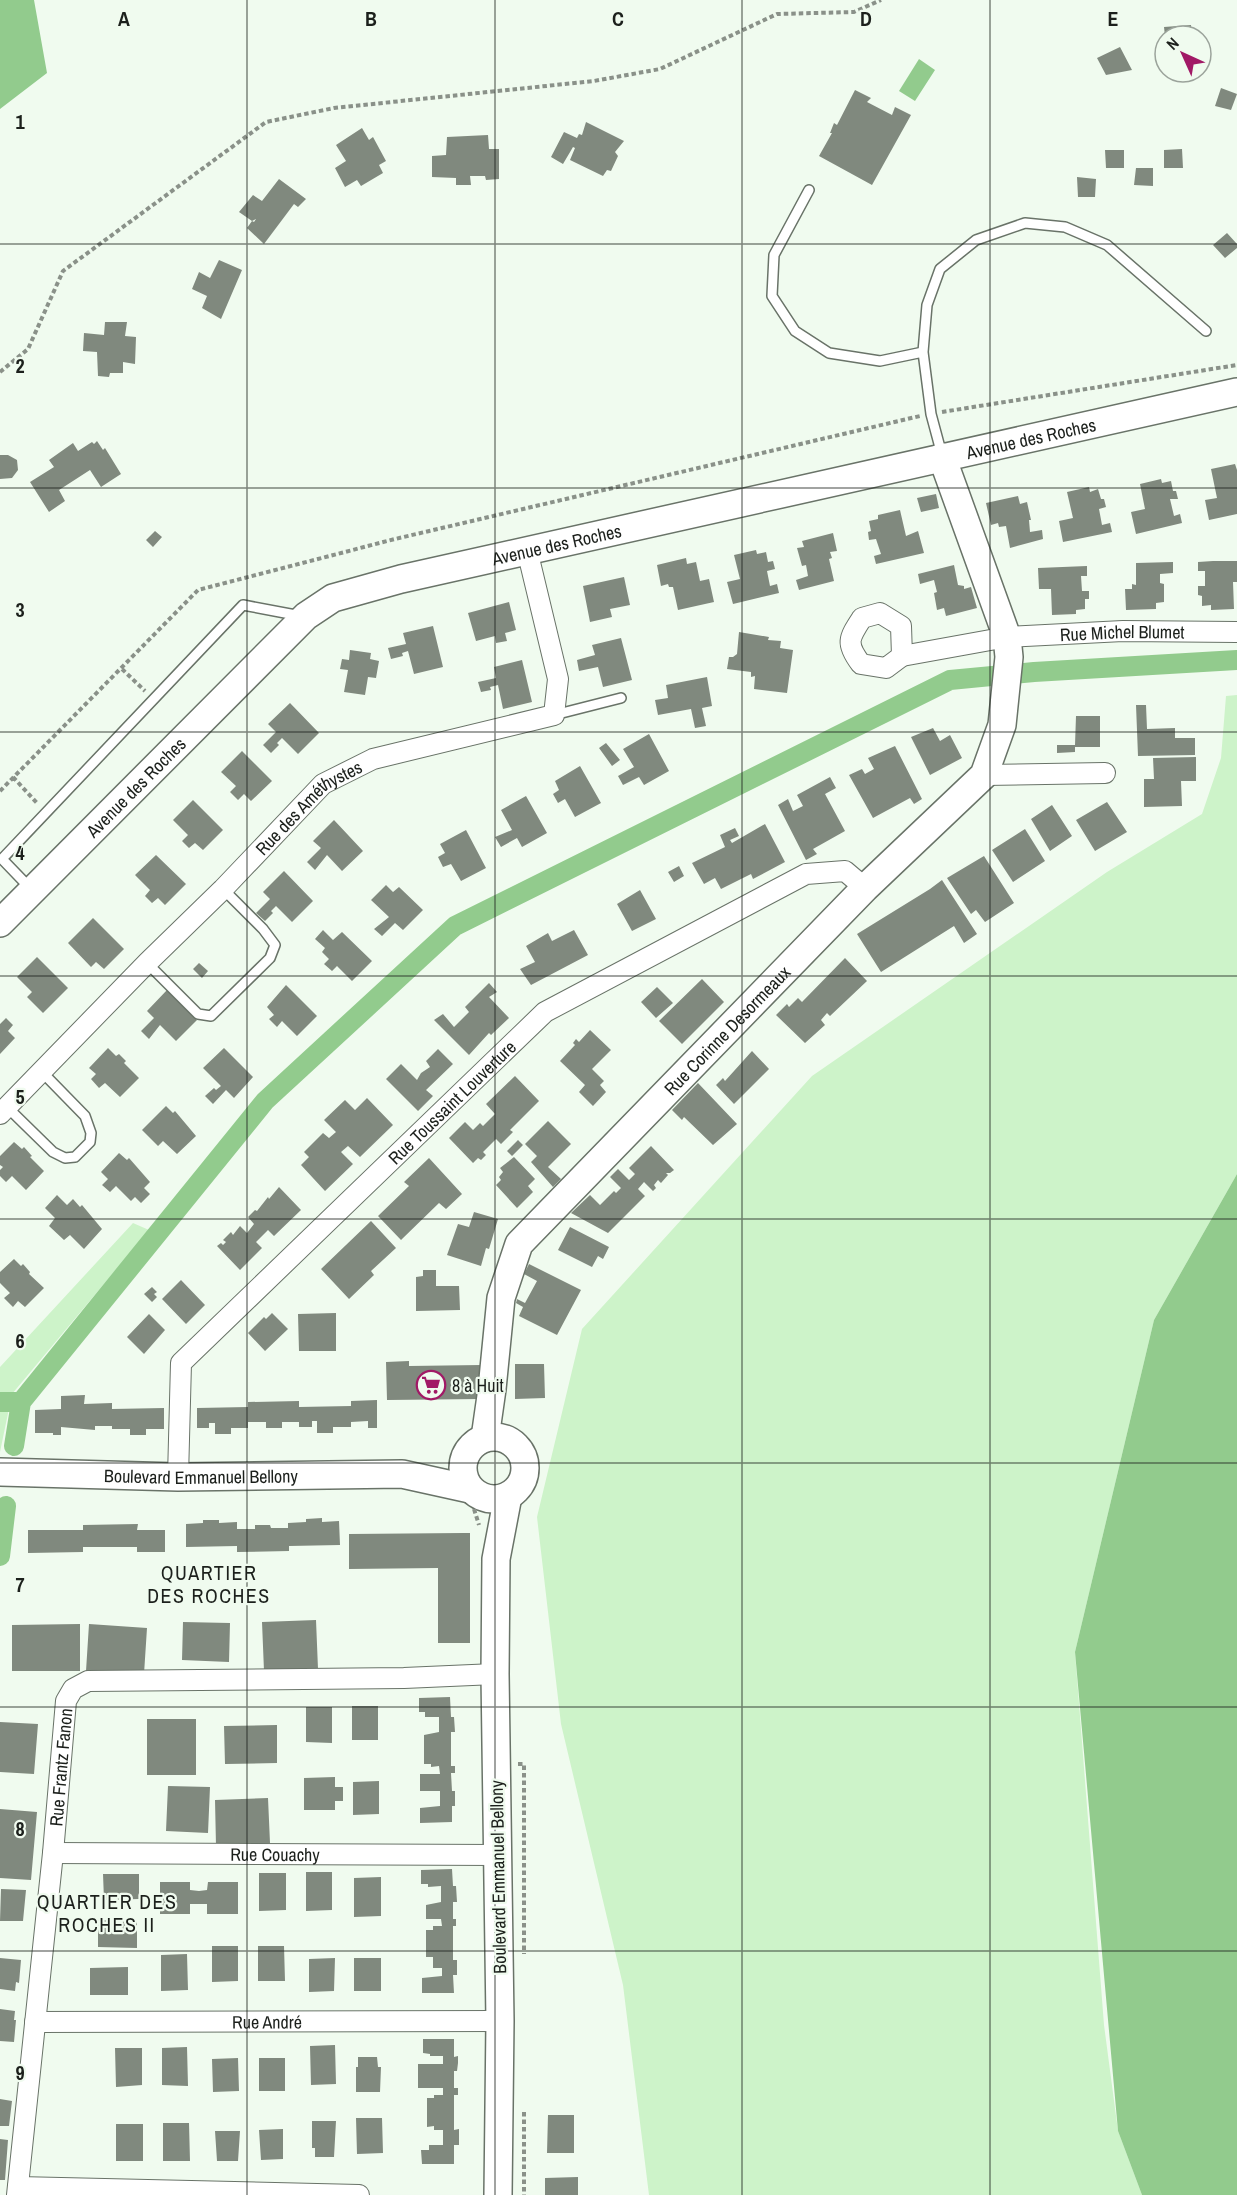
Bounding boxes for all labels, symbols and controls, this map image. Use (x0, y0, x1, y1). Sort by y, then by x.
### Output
text: A (118, 5, 130, 32)
text: B (365, 5, 377, 32)
text: C (612, 5, 624, 32)
text: D (860, 5, 872, 32)
text: E (1108, 5, 1119, 32)
north arrow (1153, 24, 1213, 84)
text: N (1161, 32, 1184, 55)
text: 1 (15, 108, 25, 135)
text: 2 (15, 352, 25, 379)
street label: Avenue des Roches (963, 411, 1098, 465)
street label: Avenue des Roches (489, 518, 624, 571)
text: 3 (15, 596, 25, 623)
street label: Rue Michel Blumet (1059, 619, 1185, 647)
street label: Avenue des Roches (79, 731, 191, 843)
street label: Rue des Améthystes (249, 754, 366, 860)
text: 4 (15, 839, 25, 866)
street label: Rue Corinne Desormeaux (658, 960, 796, 1100)
street label: Rue Toussaint Louverture (382, 1034, 521, 1170)
text: 5 (15, 1083, 25, 1110)
text: 6 (15, 1327, 25, 1354)
supermarket icon: 8 à Huit (415, 1369, 447, 1401)
place label: 8 à Huit (452, 1373, 504, 1398)
street label: Boulevard Emmanuel Bellony (104, 1462, 299, 1490)
district label: QUARTIER DES ROCHES (147, 1559, 271, 1609)
text: 7 (15, 1571, 25, 1598)
street label: Rue Frantz Fanon (43, 1707, 78, 1827)
street label: Boulevard Emmanuel Bellony (484, 1779, 512, 1974)
text: 8 (15, 1815, 25, 1842)
street label: Rue Couachy (230, 1841, 320, 1867)
district label: QUARTIER DES ROCHES II (37, 1888, 177, 1938)
street label: Rue André (232, 2009, 302, 2034)
text: 9 (15, 2059, 25, 2086)

